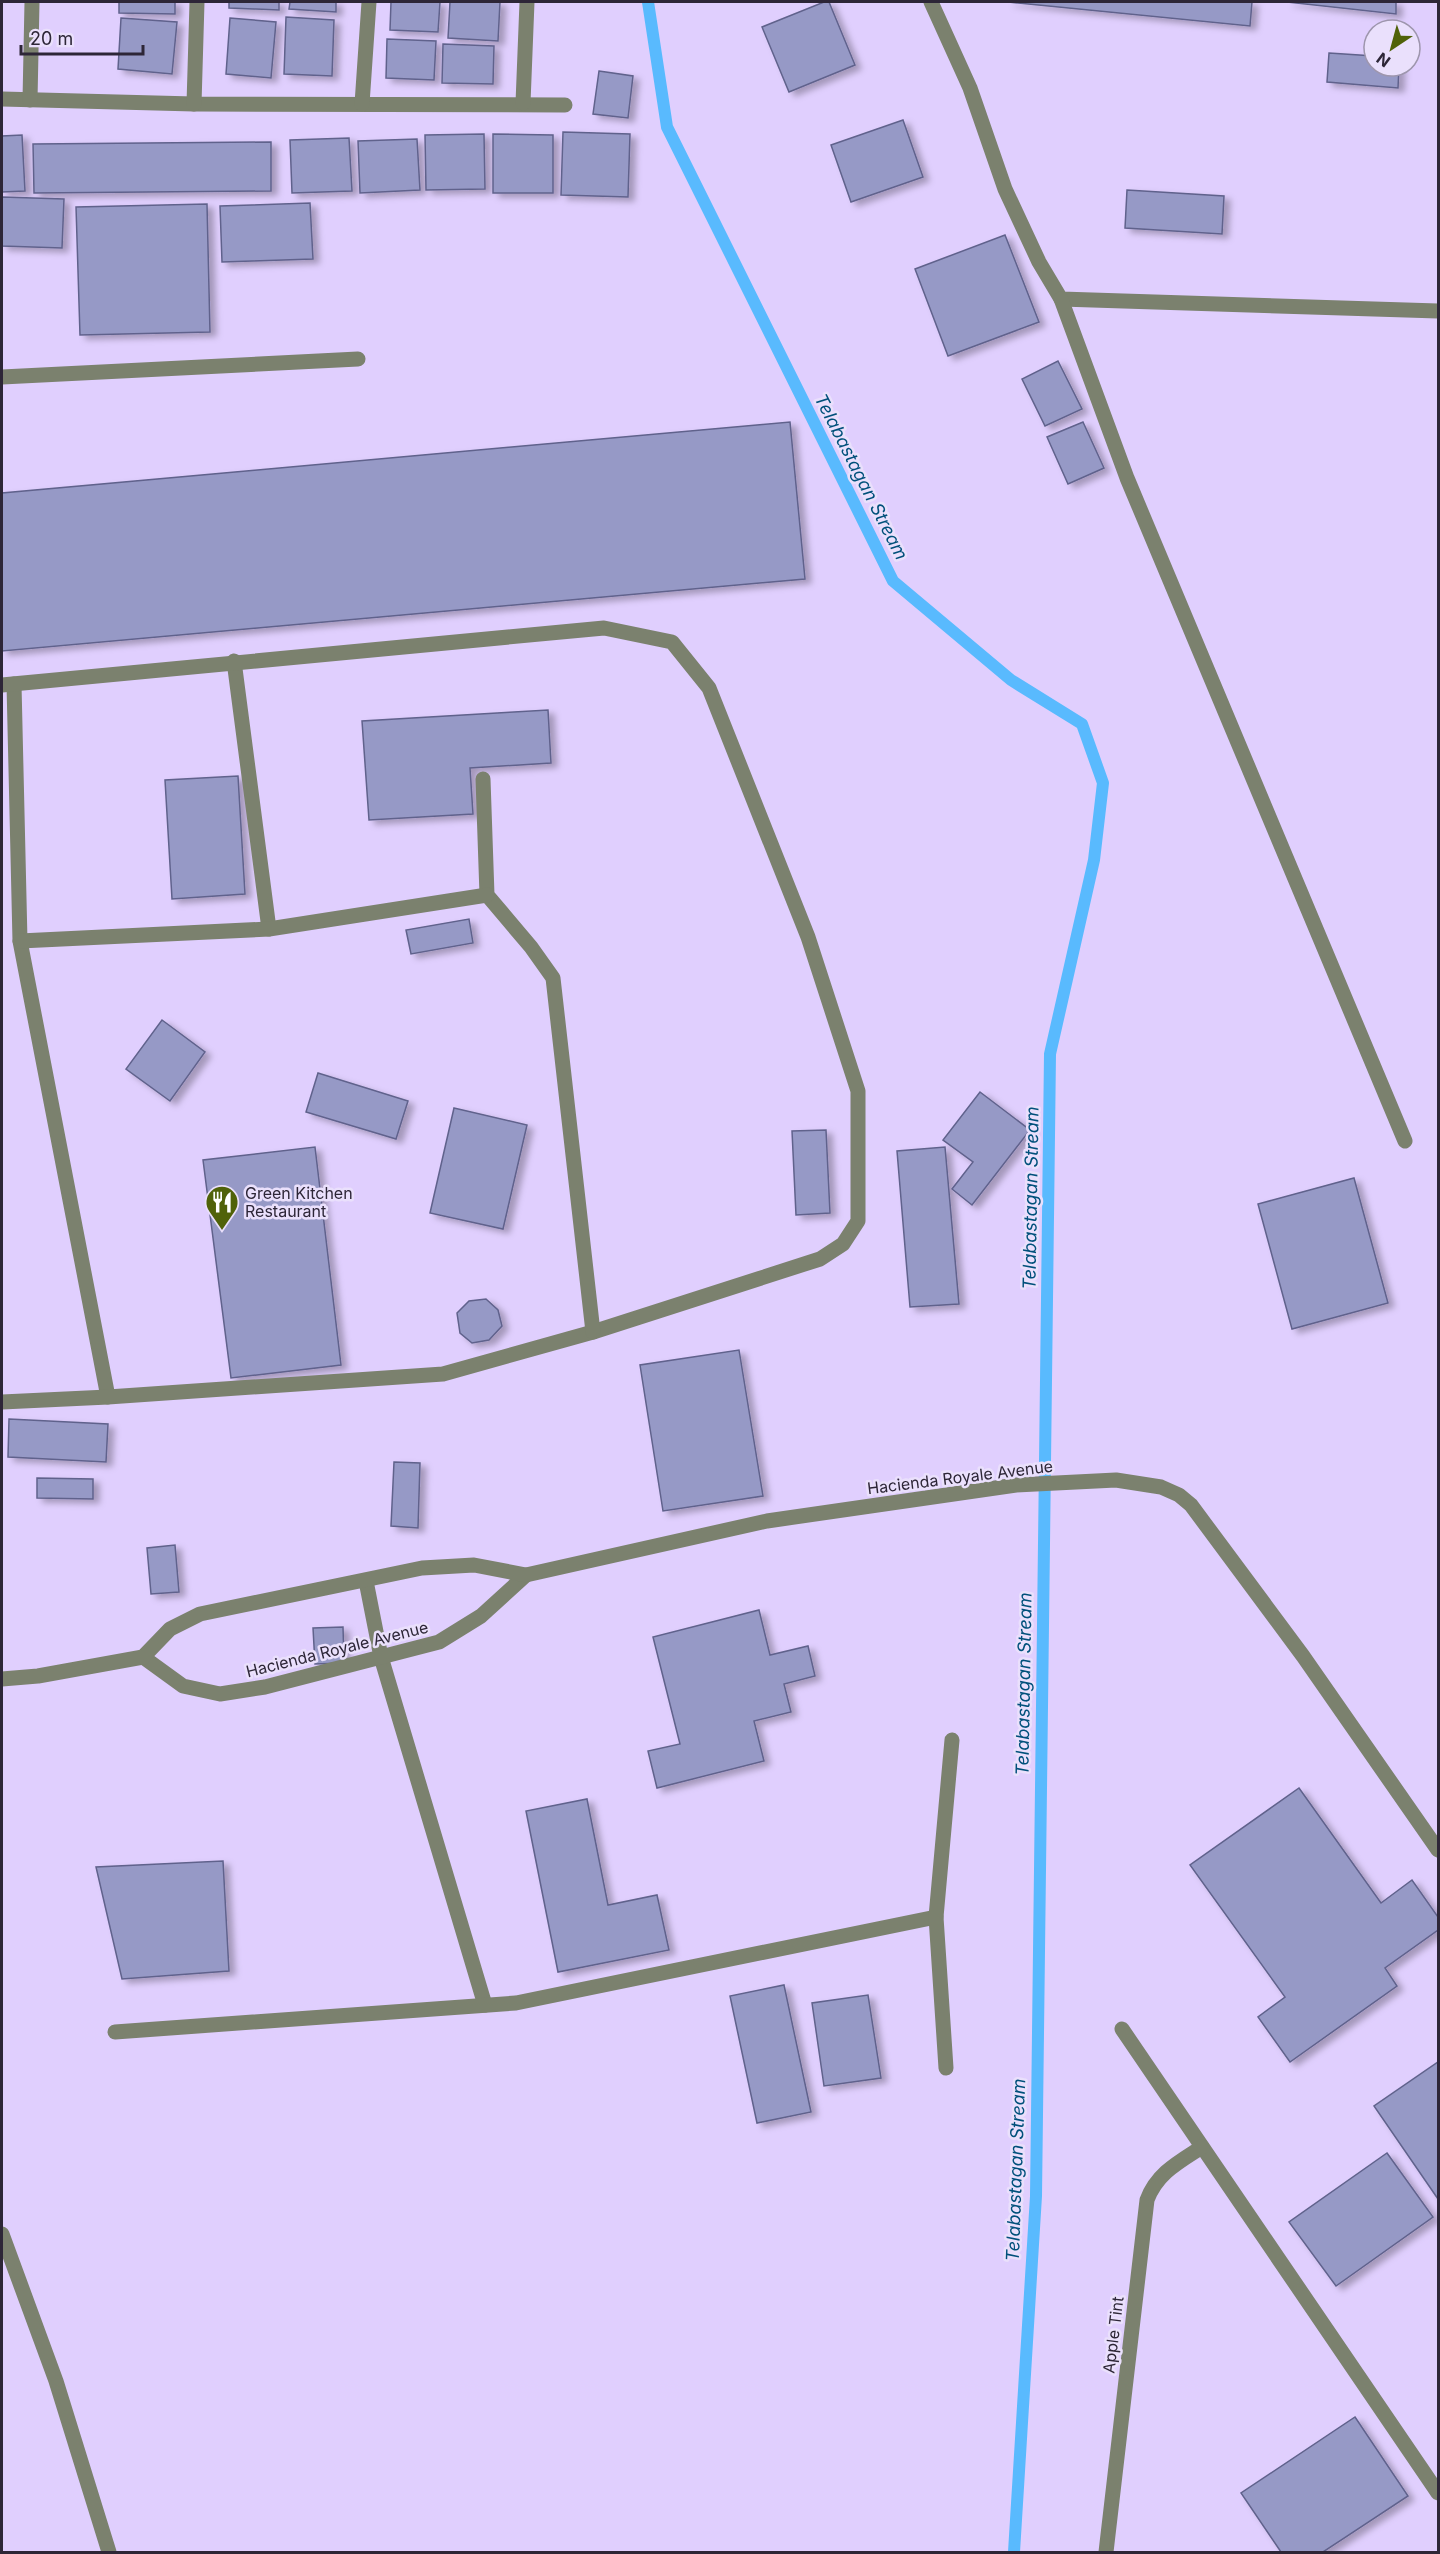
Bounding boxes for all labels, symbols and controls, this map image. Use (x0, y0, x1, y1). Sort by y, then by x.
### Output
scale bar (21, 18, 142, 56)
north arrow (1362, 18, 1422, 78)
text: 20 m (30, 28, 73, 49)
text: N (1372, 48, 1394, 72)
water label: Telabastagan Stream (810, 390, 913, 563)
water label: Telabastagan Stream (1018, 1106, 1043, 1290)
place label: Green Kitchen Restaurant (245, 1183, 353, 1221)
restaurant icon: Green Kitchen Restaurant (204, 1184, 240, 1231)
street label: Hacienda Royale Avenue (866, 1456, 1054, 1498)
water label: Telabastagan Stream (1011, 1592, 1036, 1776)
street label: Hacienda Royale Avenue (244, 1617, 430, 1681)
water label: Telabastagan Stream (1002, 2078, 1029, 2262)
street label: Apple Tint (1098, 2295, 1128, 2375)

